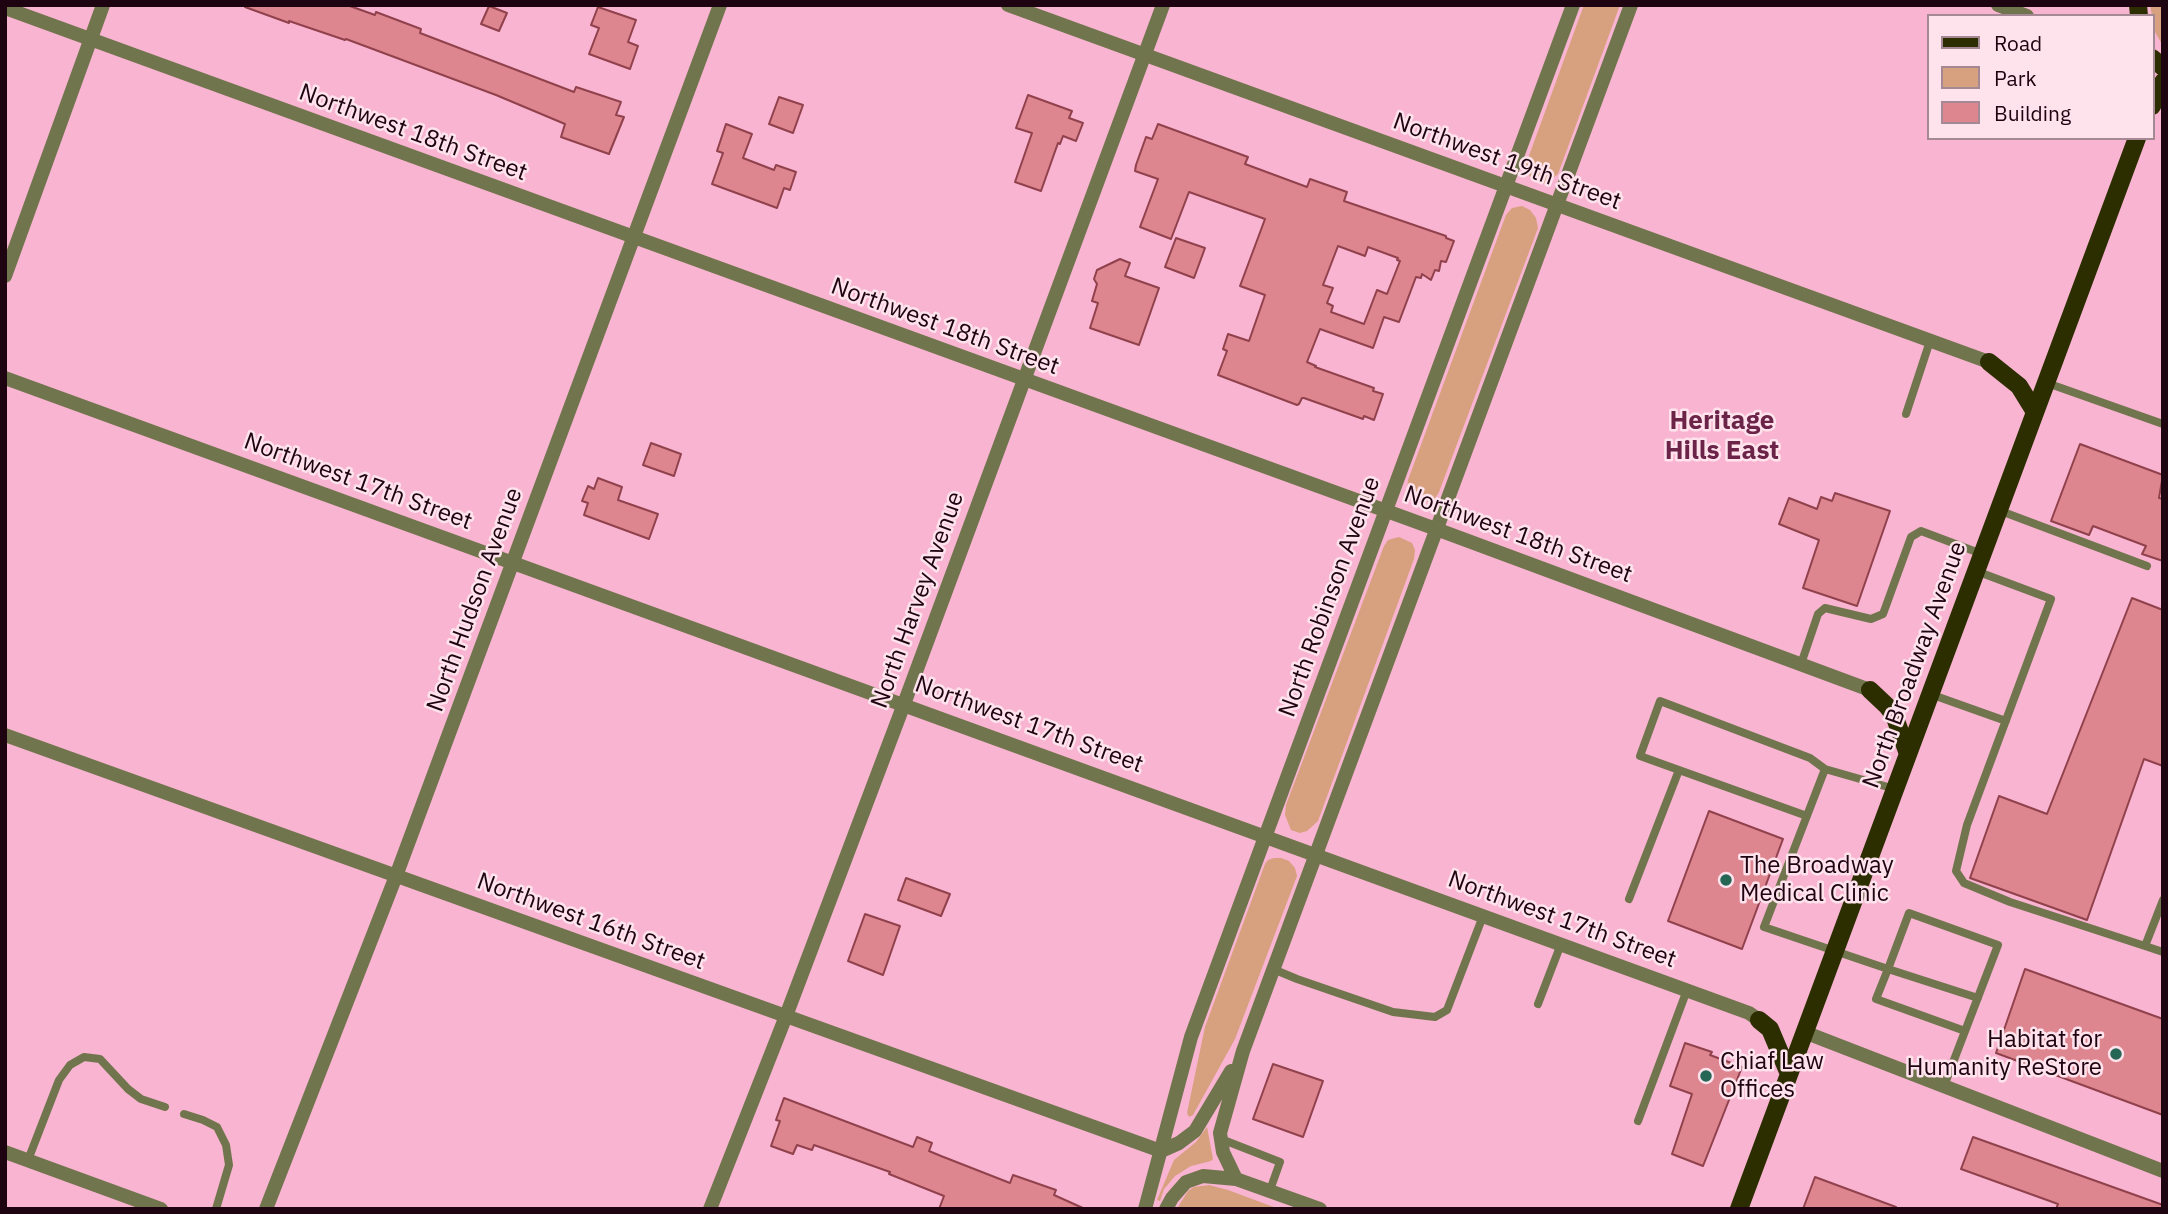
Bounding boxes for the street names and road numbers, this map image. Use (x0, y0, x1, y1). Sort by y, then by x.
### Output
street label: Northwest 18th Street (295, 78, 531, 188)
street label: Northwest 19th Street (1389, 107, 1625, 217)
street label: Northwest 18th Street (827, 272, 1063, 382)
street label: Northwest 17th Street (240, 427, 476, 537)
street label: North Robinson Avenue (1273, 473, 1387, 721)
street label: Northwest 18th Street (1400, 480, 1636, 590)
street label: North Hudson Avenue (421, 484, 529, 716)
street label: North Harvey Avenue (865, 488, 971, 712)
street label: North Broadway Avenue (1857, 538, 1973, 792)
street label: Northwest 17th Street (911, 670, 1147, 780)
street label: Northwest 17th Street (1444, 865, 1680, 975)
street label: Northwest 16th Street (473, 867, 709, 977)

